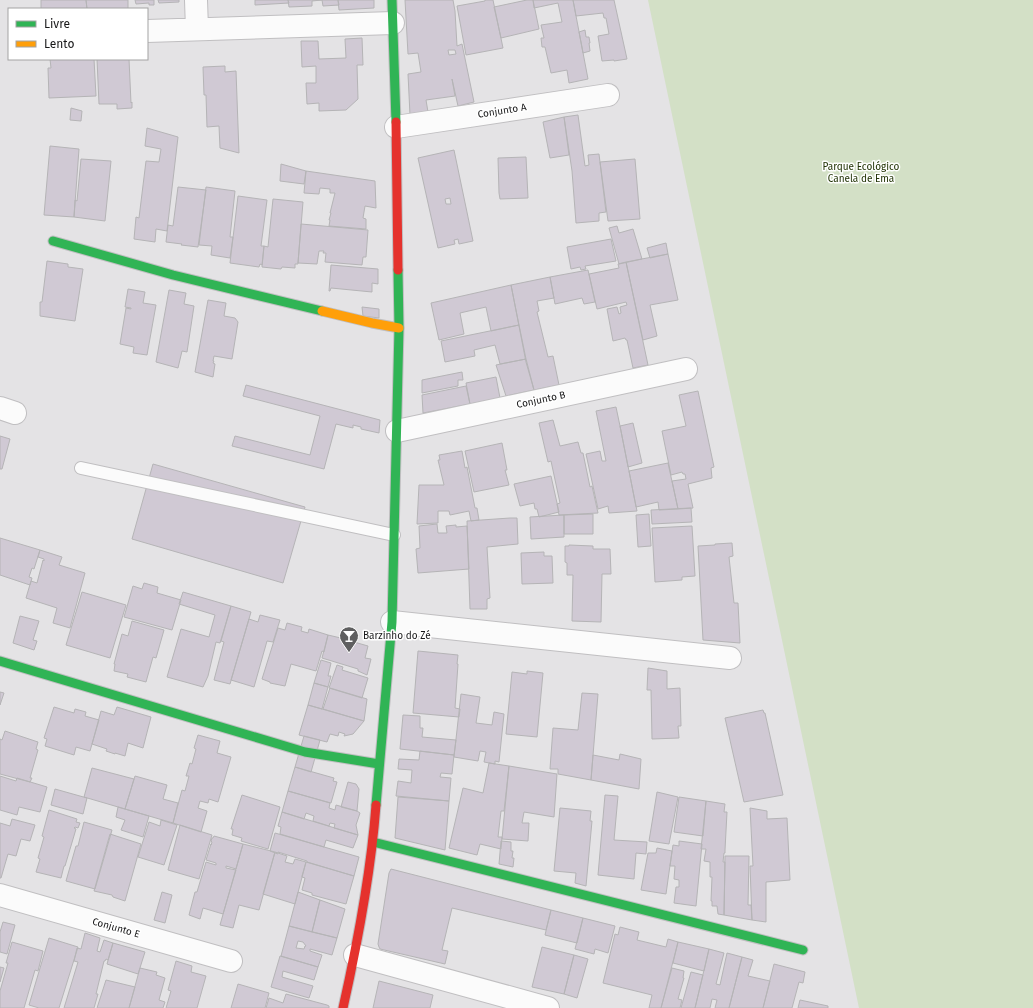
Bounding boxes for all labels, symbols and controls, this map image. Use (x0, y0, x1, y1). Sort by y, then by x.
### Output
legend (8, 8, 148, 60)
text: Livre (44, 17, 70, 31)
text: Lento (44, 37, 74, 51)
street label: Conjunto A (477, 101, 528, 121)
park label: Parque Ecológico Canela de Ema (823, 161, 900, 185)
street label: Conjunto B (515, 389, 567, 411)
bar icon: Barzinho do Zé (338, 625, 360, 653)
place label: Barzinho do Zé (363, 630, 431, 642)
street label: Conjunto E (91, 915, 141, 941)

